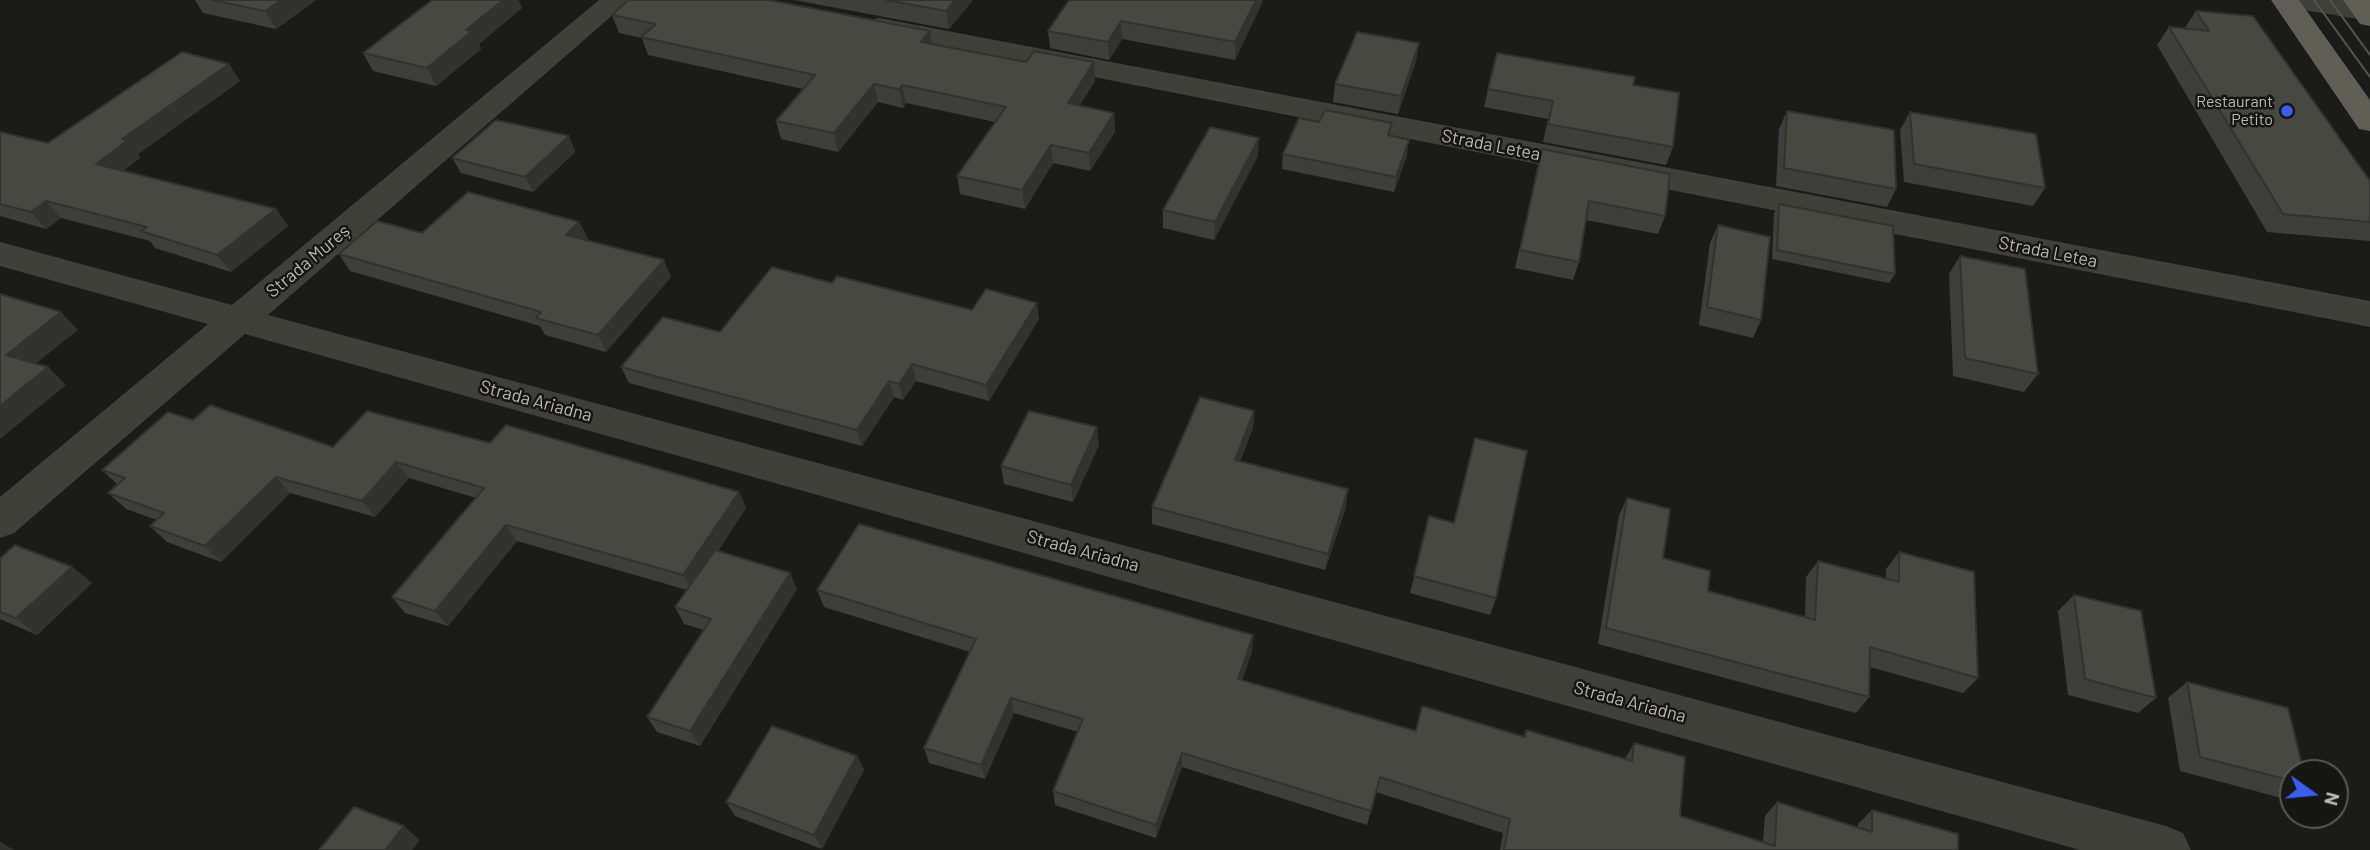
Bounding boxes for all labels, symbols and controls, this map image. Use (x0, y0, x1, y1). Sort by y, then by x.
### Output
place label: Restaurant Petito (2196, 92, 2273, 130)
marker: Restaurant Petito (2279, 103, 2295, 119)
street label: Strada Letea (1440, 125, 1542, 165)
street label: Strada Mureș (262, 220, 354, 302)
street label: Strada Letea (1997, 232, 2099, 272)
street label: Strada Ariadna (477, 376, 595, 426)
street label: Strada Ariadna (1024, 526, 1142, 576)
street label: Strada Ariadna (1571, 677, 1689, 727)
north arrow (2279, 759, 2349, 829)
text: N (2320, 790, 2346, 808)

